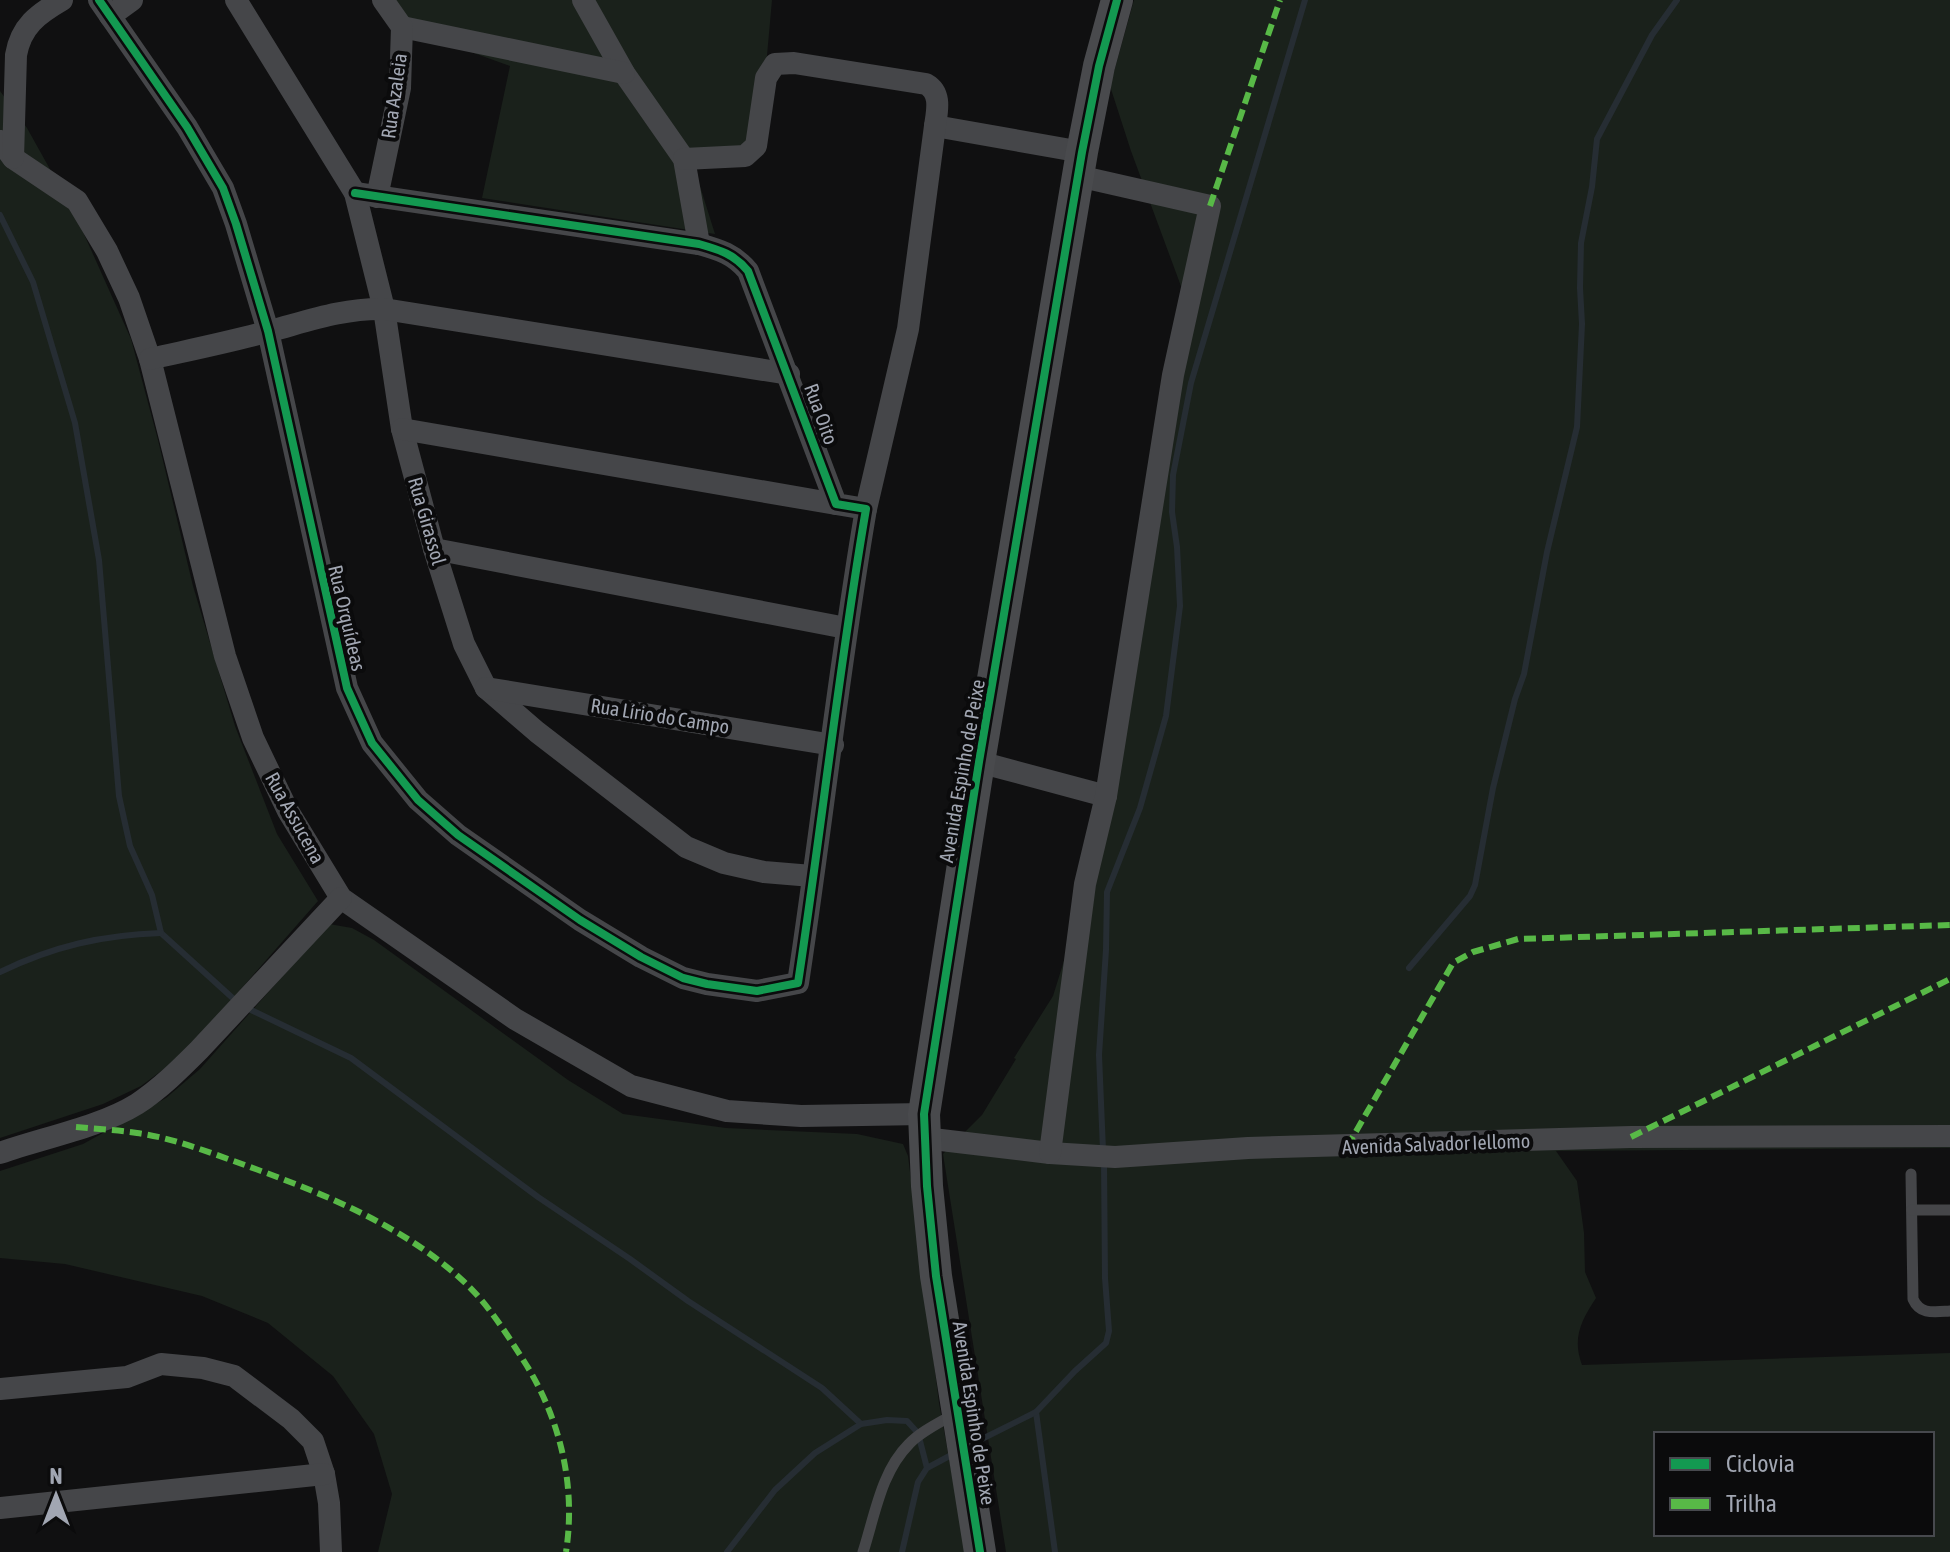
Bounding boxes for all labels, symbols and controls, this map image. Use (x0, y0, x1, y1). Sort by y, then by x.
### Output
street label: Rua Azaleia (376, 52, 411, 140)
street label: Rua Oito (800, 380, 843, 447)
street label: Rua Girassol (404, 474, 451, 568)
street label: Rua Orquídeas (324, 563, 371, 673)
street label: Avenida Espinho de Peixe (934, 678, 989, 864)
street label: Rua Lírio do Campo (589, 693, 731, 738)
street label: Rua Assucena (261, 768, 330, 867)
street label: Avenida Salvador Iellomo (1342, 1129, 1530, 1158)
street label: Avenida Espinho de Peixe (949, 1320, 1000, 1506)
legend (1654, 1432, 1934, 1536)
text: Ciclovia (1726, 1450, 1795, 1477)
north arrow (16, 1456, 96, 1536)
text: N (50, 1463, 62, 1489)
text: Trilha (1726, 1490, 1777, 1517)

